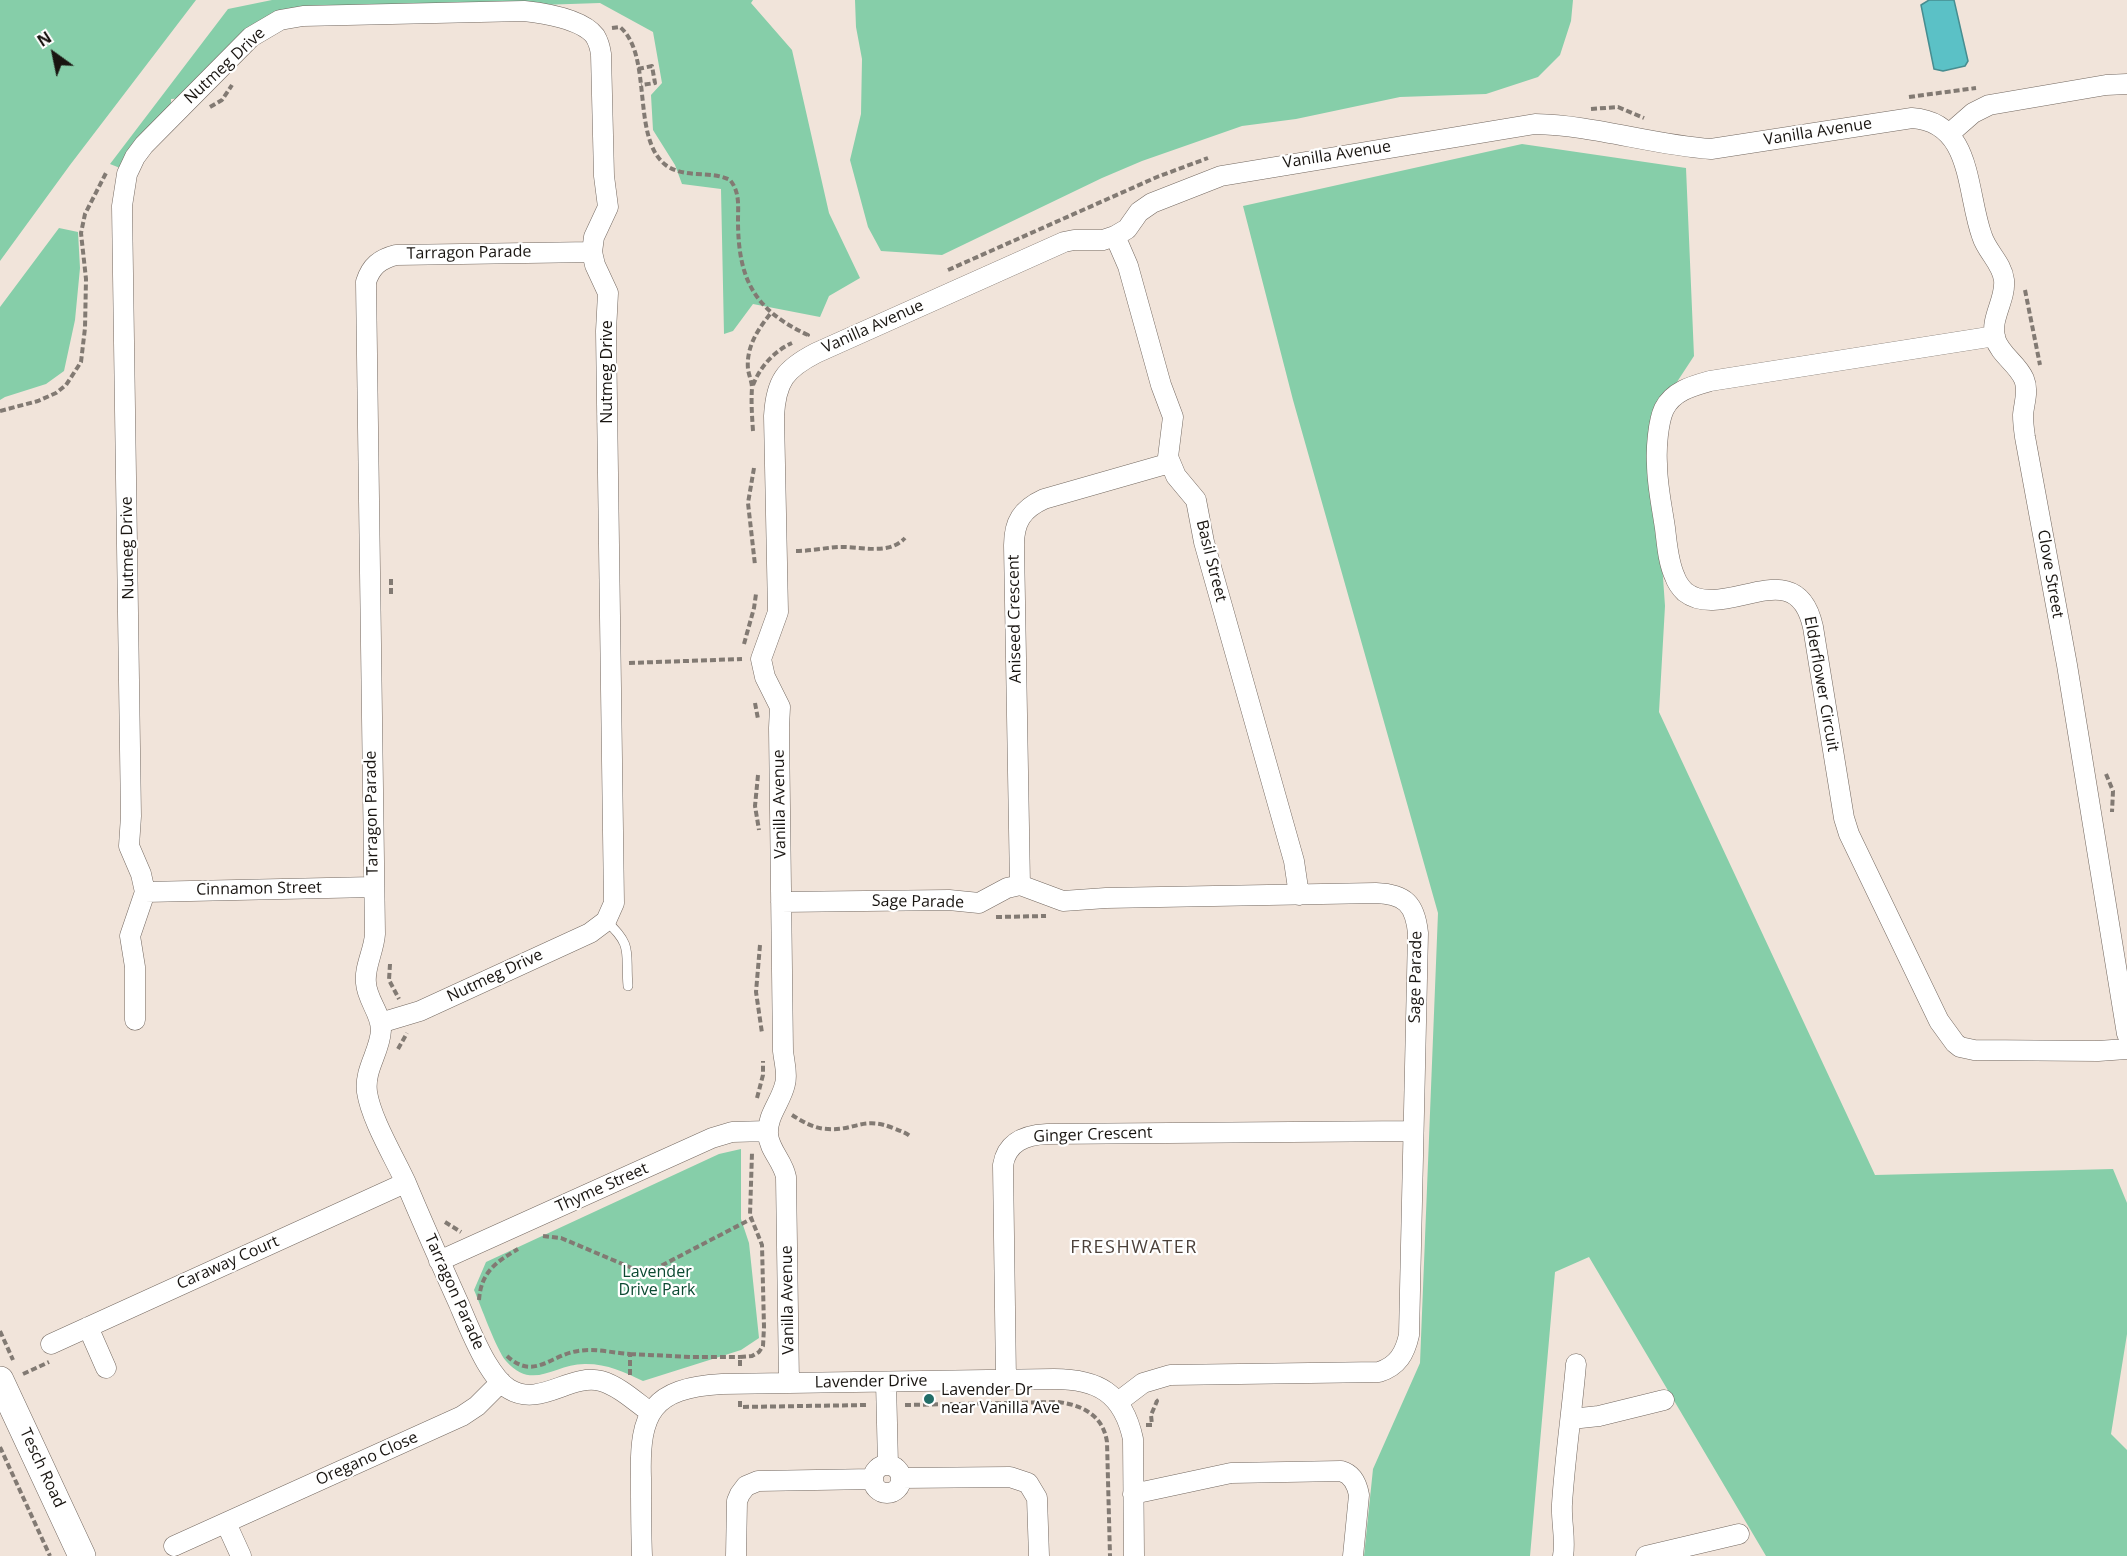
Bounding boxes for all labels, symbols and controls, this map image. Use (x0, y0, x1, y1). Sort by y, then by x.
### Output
north arrow (24, 24, 84, 84)
street label: Nutmeg Drive (181, 24, 269, 108)
text: N (33, 26, 56, 52)
street label: Vanilla Avenue (1763, 114, 1873, 150)
street label: Vanilla Avenue (1282, 137, 1392, 173)
street label: Tarragon Parade (407, 242, 531, 264)
street label: Vanilla Avenue (819, 296, 927, 358)
street label: Nutmeg Drive (597, 320, 617, 424)
street label: Nutmeg Drive (117, 496, 139, 600)
street label: Basil Street (1192, 518, 1230, 604)
street label: Clove Street (2033, 528, 2067, 620)
street label: Aniseed Crescent (1004, 554, 1026, 684)
street label: Elderflower Circuit (1800, 615, 1842, 753)
street label: Vanilla Avenue (769, 749, 791, 859)
street label: Tarragon Parade (361, 751, 383, 875)
street label: Cinnamon Street (196, 878, 322, 900)
street label: Sage Parade (872, 892, 964, 912)
street label: Sage Parade (1406, 931, 1426, 1023)
street label: Nutmeg Drive (444, 945, 546, 1007)
street label: Ginger Crescent (1033, 1123, 1153, 1147)
street label: Thyme Street (553, 1159, 651, 1217)
street label: Tarragon Parade (420, 1231, 488, 1353)
street label: Caraway Court (174, 1232, 282, 1294)
district label: FRESHWATER (1070, 1237, 1198, 1259)
street label: Vanilla Avenue (777, 1245, 799, 1355)
park label: Lavender Drive Park (619, 1262, 695, 1300)
street label: Lavender Drive (815, 1371, 927, 1393)
place label: Lavender Dr near Vanilla Ave (941, 1380, 1060, 1418)
marker: Lavender Dr near Vanilla Ave (922, 1392, 936, 1406)
street label: Tesch Road (15, 1425, 69, 1511)
street label: Oregano Close (313, 1428, 421, 1490)

